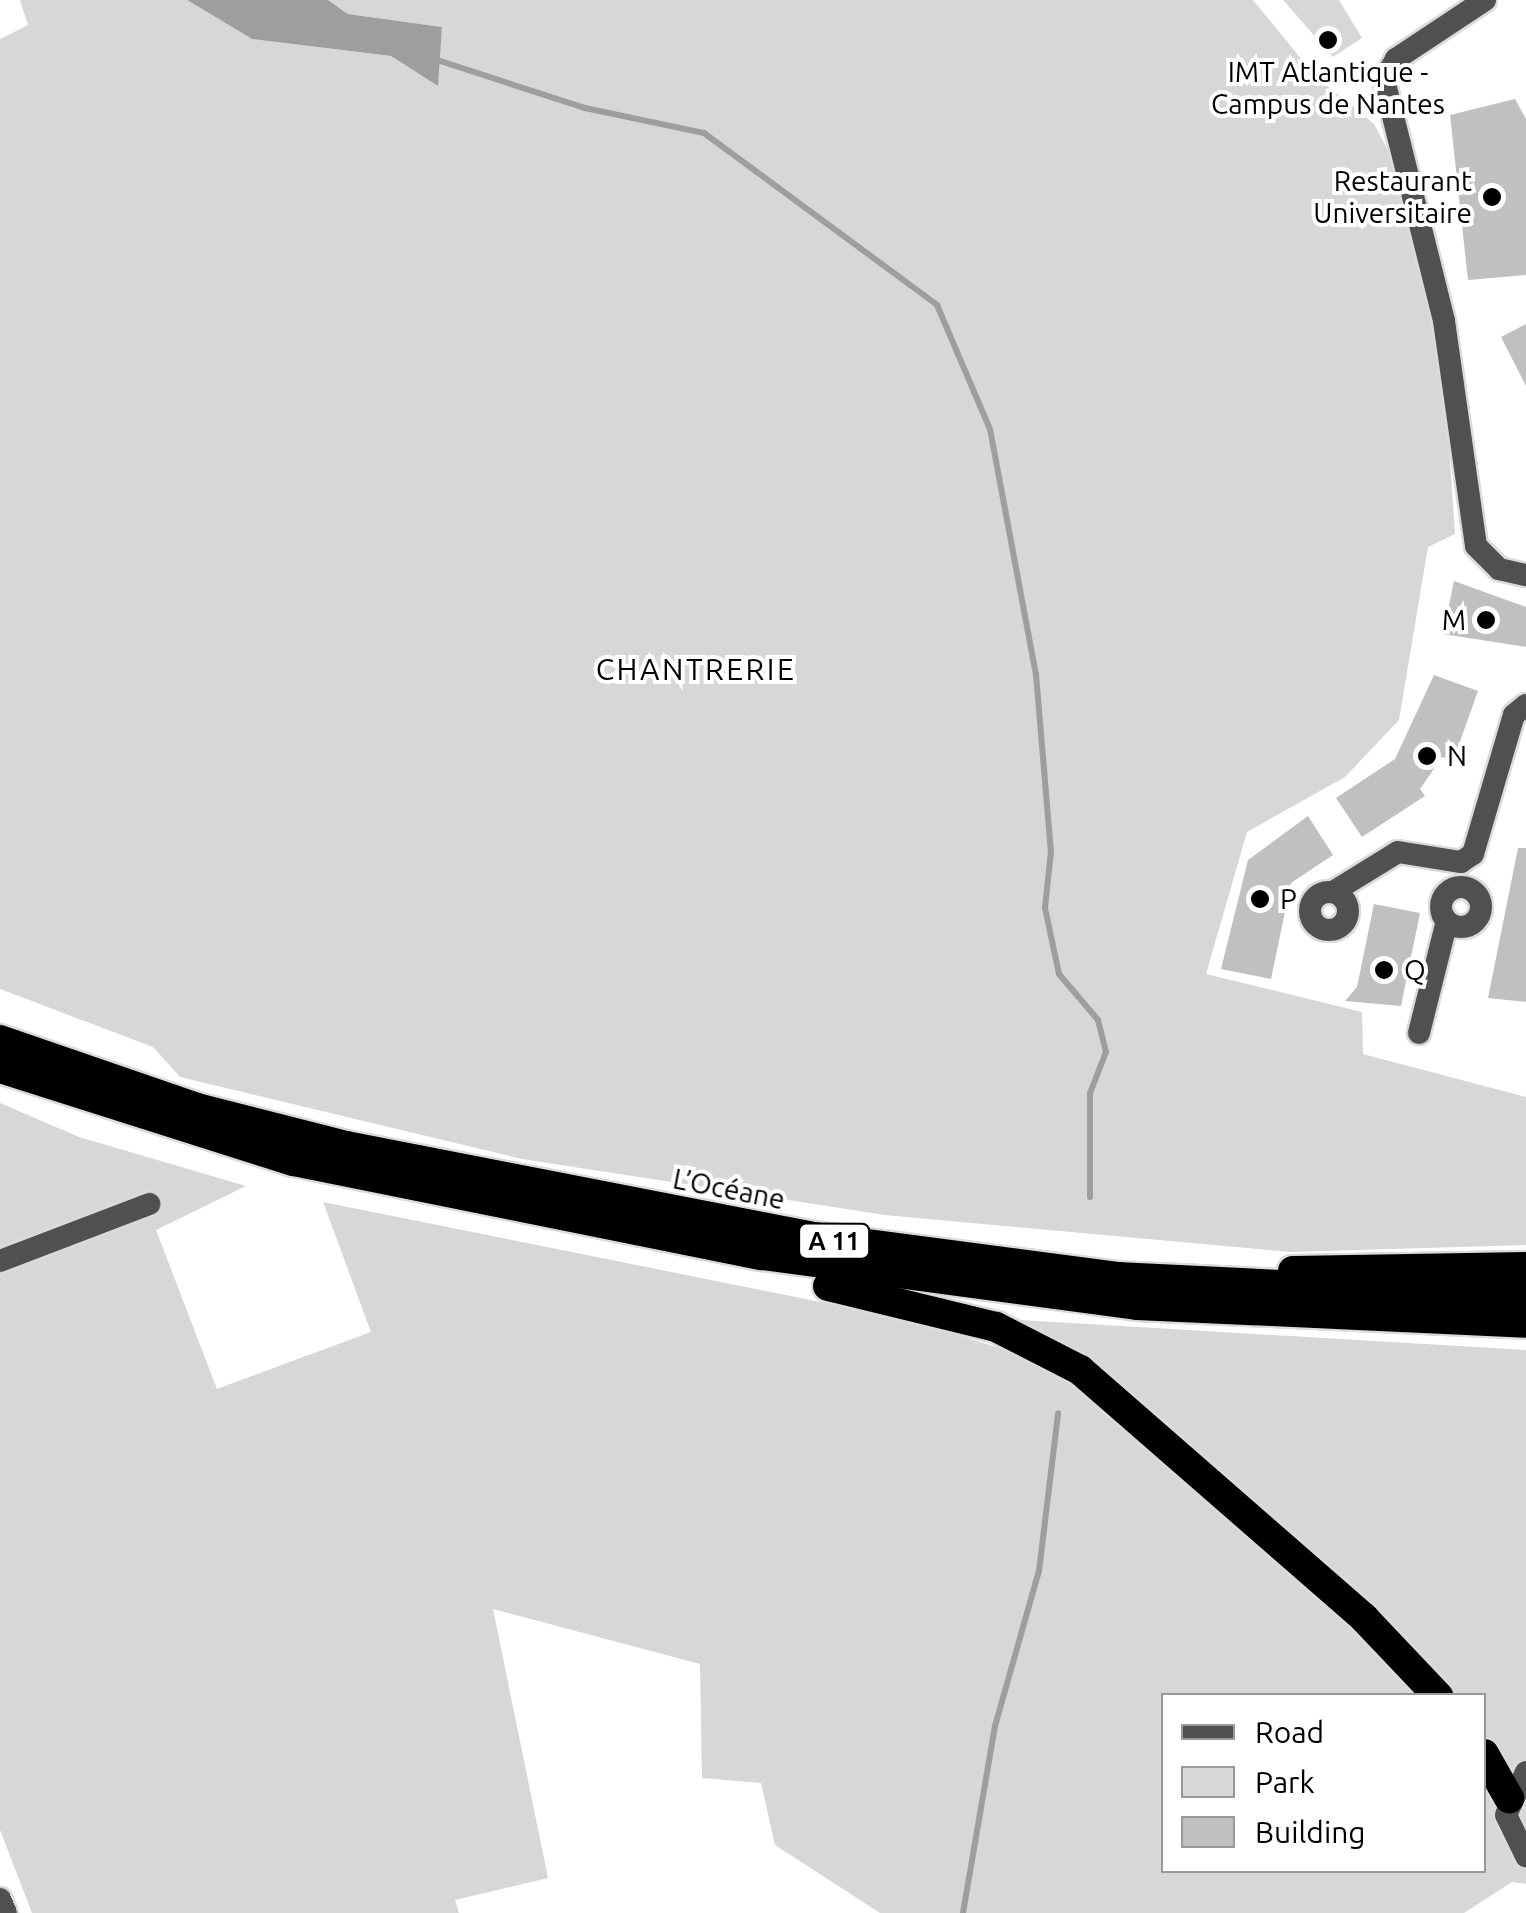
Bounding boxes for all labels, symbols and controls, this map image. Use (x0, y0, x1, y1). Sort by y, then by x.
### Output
marker: IMT Atlantique - Campus de Nantes (1317, 29, 1339, 51)
place label: IMT Atlantique - Campus de Nantes (1211, 55, 1445, 121)
place label: Restaurant Universitaire (1313, 164, 1472, 230)
marker: Restaurant Universitaire (1481, 186, 1503, 208)
place label: M (1442, 603, 1466, 637)
marker: M (1475, 609, 1497, 631)
district label: CHANTRERIE (596, 651, 796, 687)
place label: N (1447, 739, 1467, 773)
marker: N (1416, 745, 1438, 767)
place label: P (1280, 882, 1297, 916)
marker: P (1249, 888, 1271, 910)
place label: Q (1404, 953, 1426, 987)
marker: Q (1373, 959, 1395, 981)
street label: L’Océane (670, 1162, 788, 1216)
road number: A 11 (796, 1221, 872, 1261)
legend (1161, 1693, 1486, 1873)
text: Road (1255, 1715, 1324, 1749)
text: Park (1255, 1765, 1315, 1799)
text: Building (1255, 1815, 1366, 1849)

